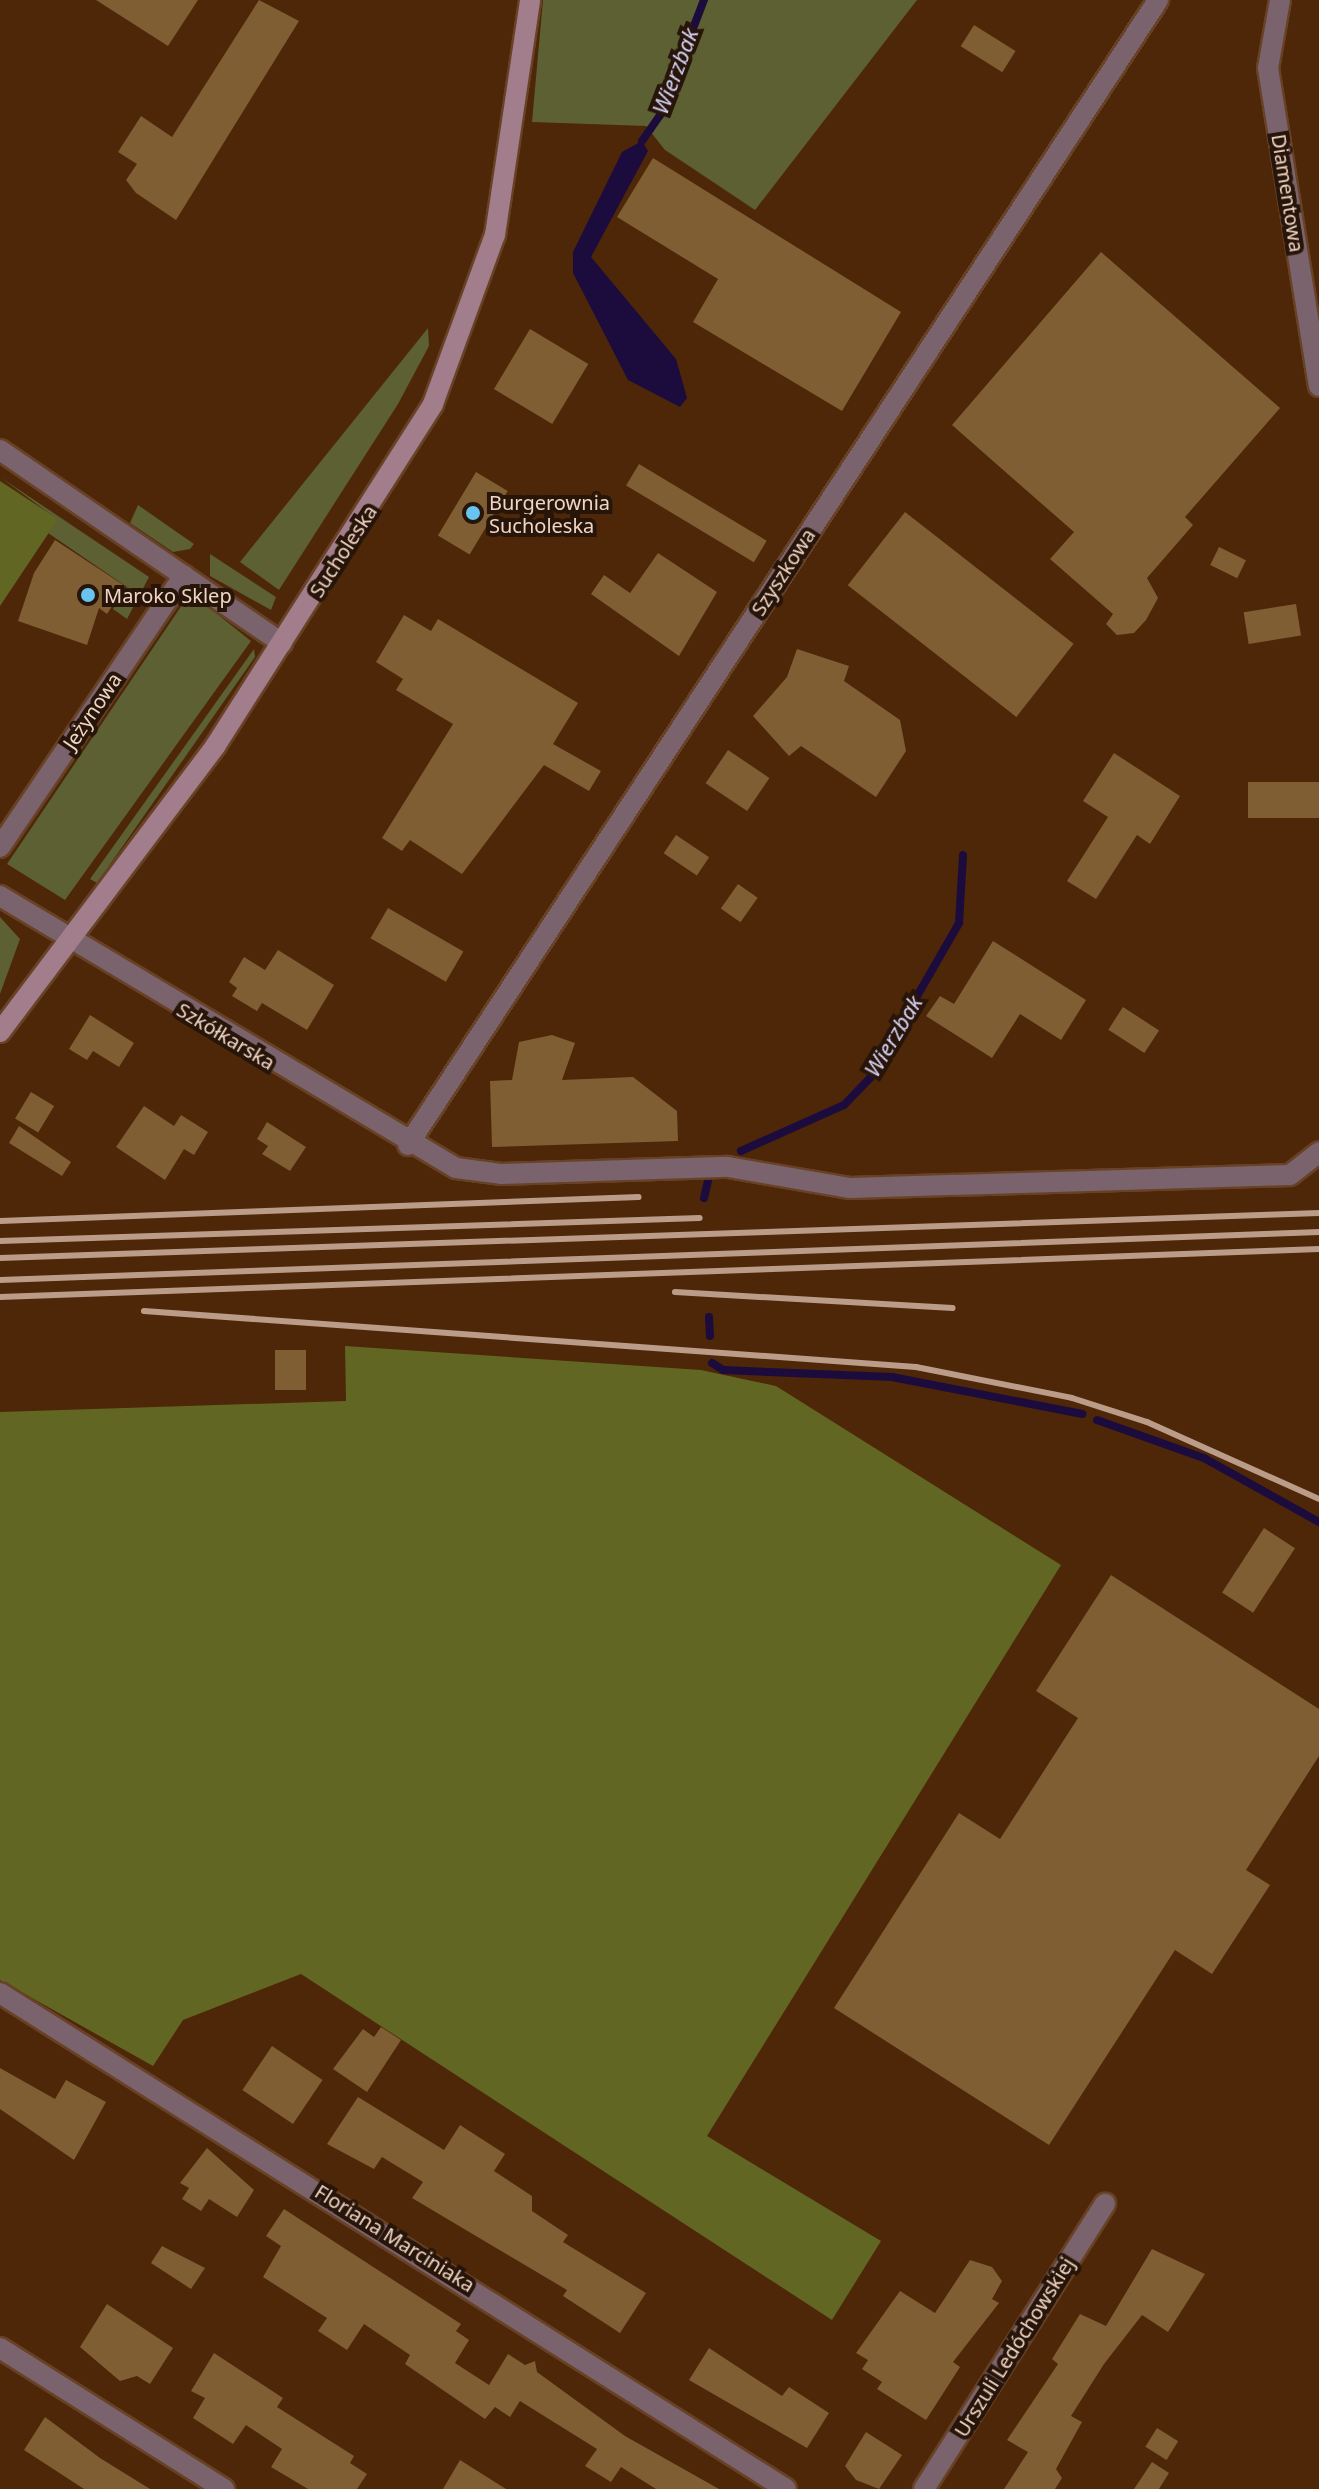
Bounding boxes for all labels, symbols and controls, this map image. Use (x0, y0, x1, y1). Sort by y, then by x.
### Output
water label: Wierzbak (647, 24, 703, 118)
street label: Diamentowa (1267, 132, 1309, 254)
place label: Burgerownia Sucholeska (489, 490, 610, 537)
street label: Sucholeska (304, 500, 382, 602)
marker: Burgerownia Sucholeska (464, 504, 482, 522)
street label: Szyszkowa (746, 524, 820, 620)
place label: Maroko Sklep (104, 583, 232, 607)
marker: Maroko Sklep (79, 586, 97, 604)
street label: Jeżynowa (58, 668, 126, 754)
water label: Wierzbak (858, 991, 928, 1081)
street label: Szkółkarska (173, 997, 279, 1075)
street label: Floriana Marciniaka (311, 2179, 479, 2297)
street label: Urszuli Ledóchowskiej (949, 2253, 1079, 2441)

